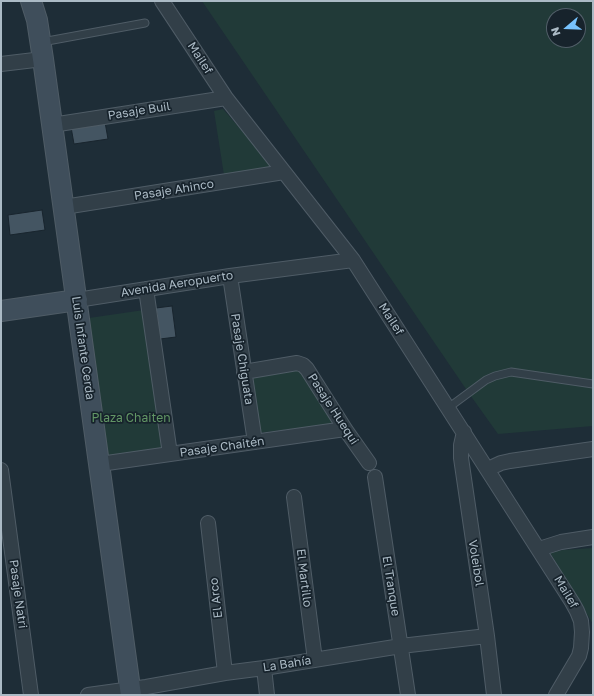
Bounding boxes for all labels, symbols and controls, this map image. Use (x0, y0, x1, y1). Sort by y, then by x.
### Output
north arrow (546, 8, 586, 48)
text: N (548, 26, 563, 38)
street label: Mailef (184, 39, 216, 77)
street label: Pasaje Buil (107, 99, 171, 123)
street label: Pasaje Ahinco (133, 177, 215, 203)
street label: Avenida Aeropuerto (120, 268, 234, 300)
street label: Luis Infante Cerda (69, 295, 97, 401)
street label: Mailef (375, 300, 407, 338)
street label: Pasaje Chiguata (228, 312, 256, 406)
street label: Pasaje Huequi (305, 371, 361, 447)
park label: Plaza Chaiten (91, 411, 171, 425)
street label: Pasaje Chaitén (179, 434, 265, 460)
street label: Voleibol (465, 539, 487, 587)
street label: El Martillo (293, 548, 315, 608)
street label: El Tranque (379, 555, 403, 617)
street label: Pasaje Natri (6, 559, 30, 629)
street label: Mailef (551, 573, 581, 611)
street label: El Arco (206, 577, 226, 619)
street label: La Bahía (262, 653, 312, 675)

